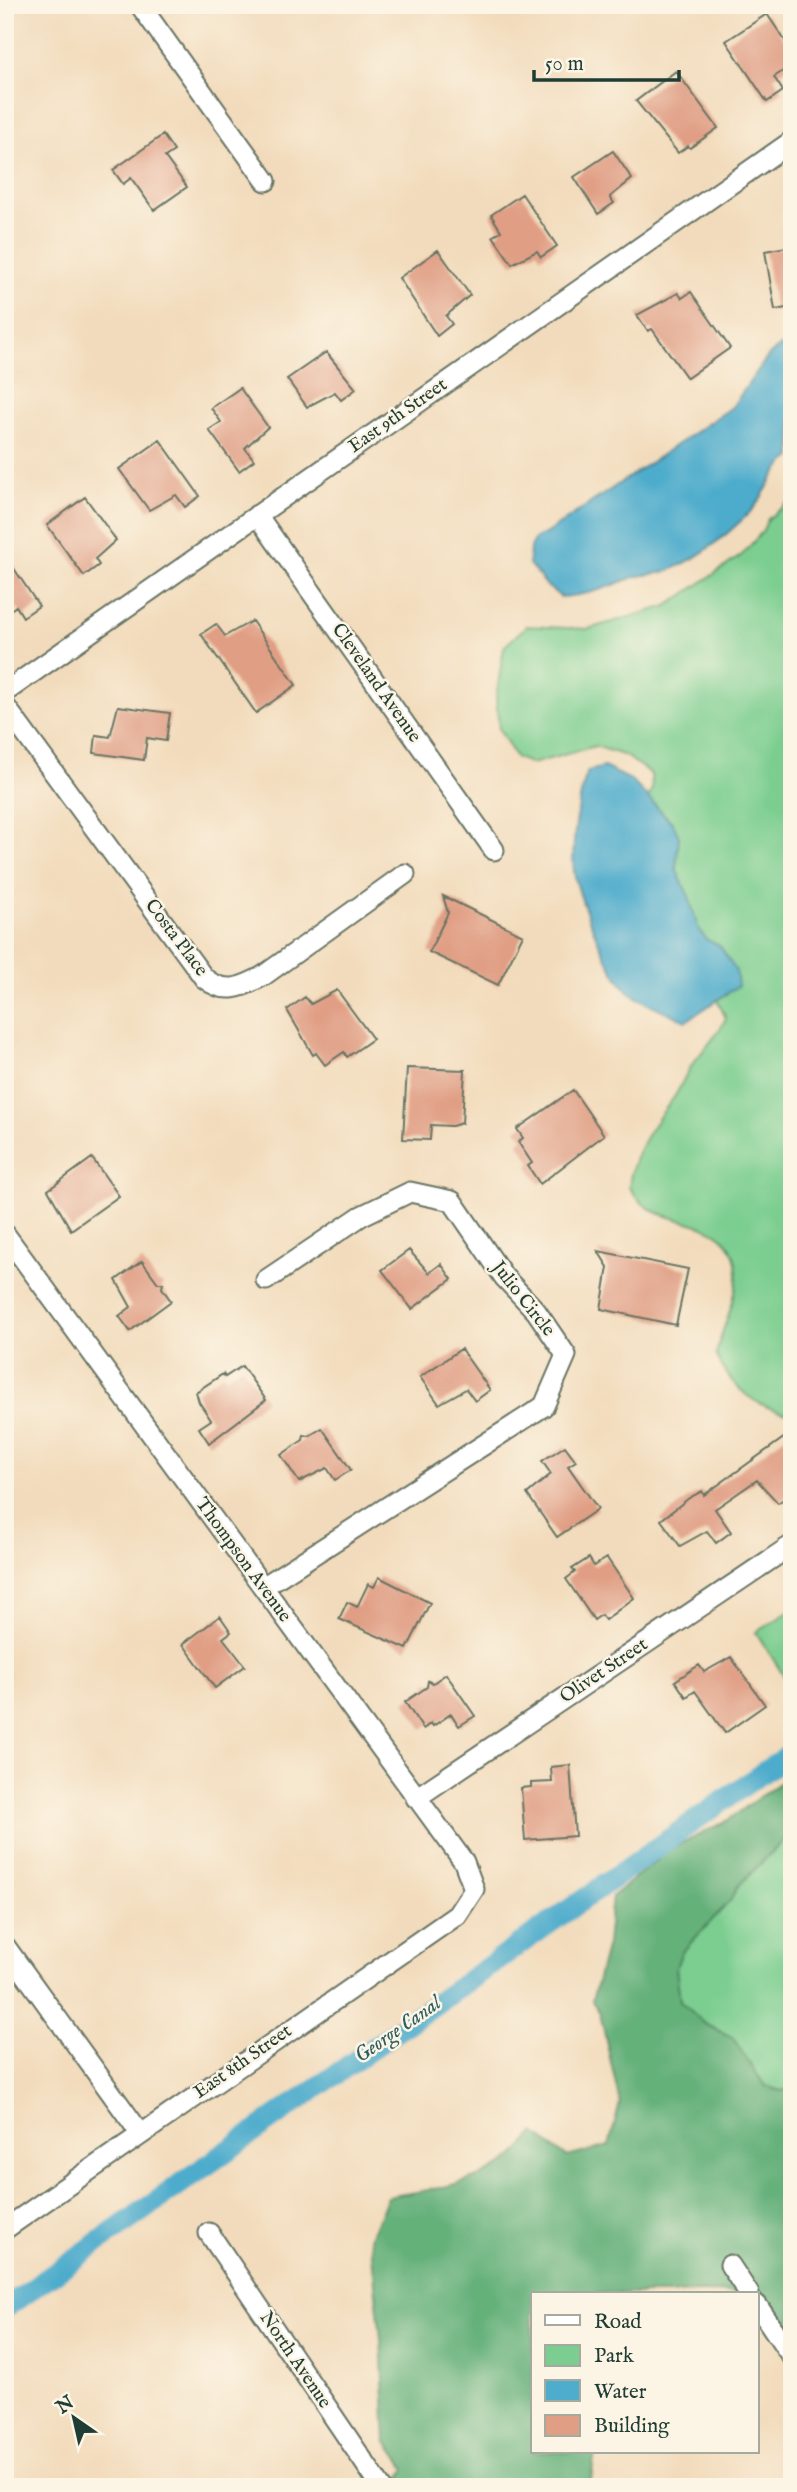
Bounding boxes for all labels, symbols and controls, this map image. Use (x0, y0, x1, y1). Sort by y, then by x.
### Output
scale bar (534, 38, 680, 82)
text: 50 m (545, 51, 584, 78)
street label: East 9th Street (344, 373, 452, 459)
street label: Cleveland Avenue (326, 619, 426, 748)
street label: Costa Place (139, 895, 213, 982)
street label: Julio Circle (485, 1255, 560, 1342)
street label: Thompson Avenue (190, 1493, 296, 1627)
street label: Olivet Street (555, 1633, 653, 1709)
water label: George Canal (350, 1989, 448, 2070)
street label: East 8th Street (189, 2019, 297, 2105)
legend (531, 2292, 758, 2454)
street label: North Avenue (254, 2307, 336, 2413)
text: Road (594, 2309, 642, 2336)
text: Park (594, 2343, 635, 2370)
text: Water (594, 2379, 647, 2406)
north arrow (38, 2384, 108, 2454)
text: N (51, 2391, 80, 2421)
text: Building (594, 2413, 670, 2440)

